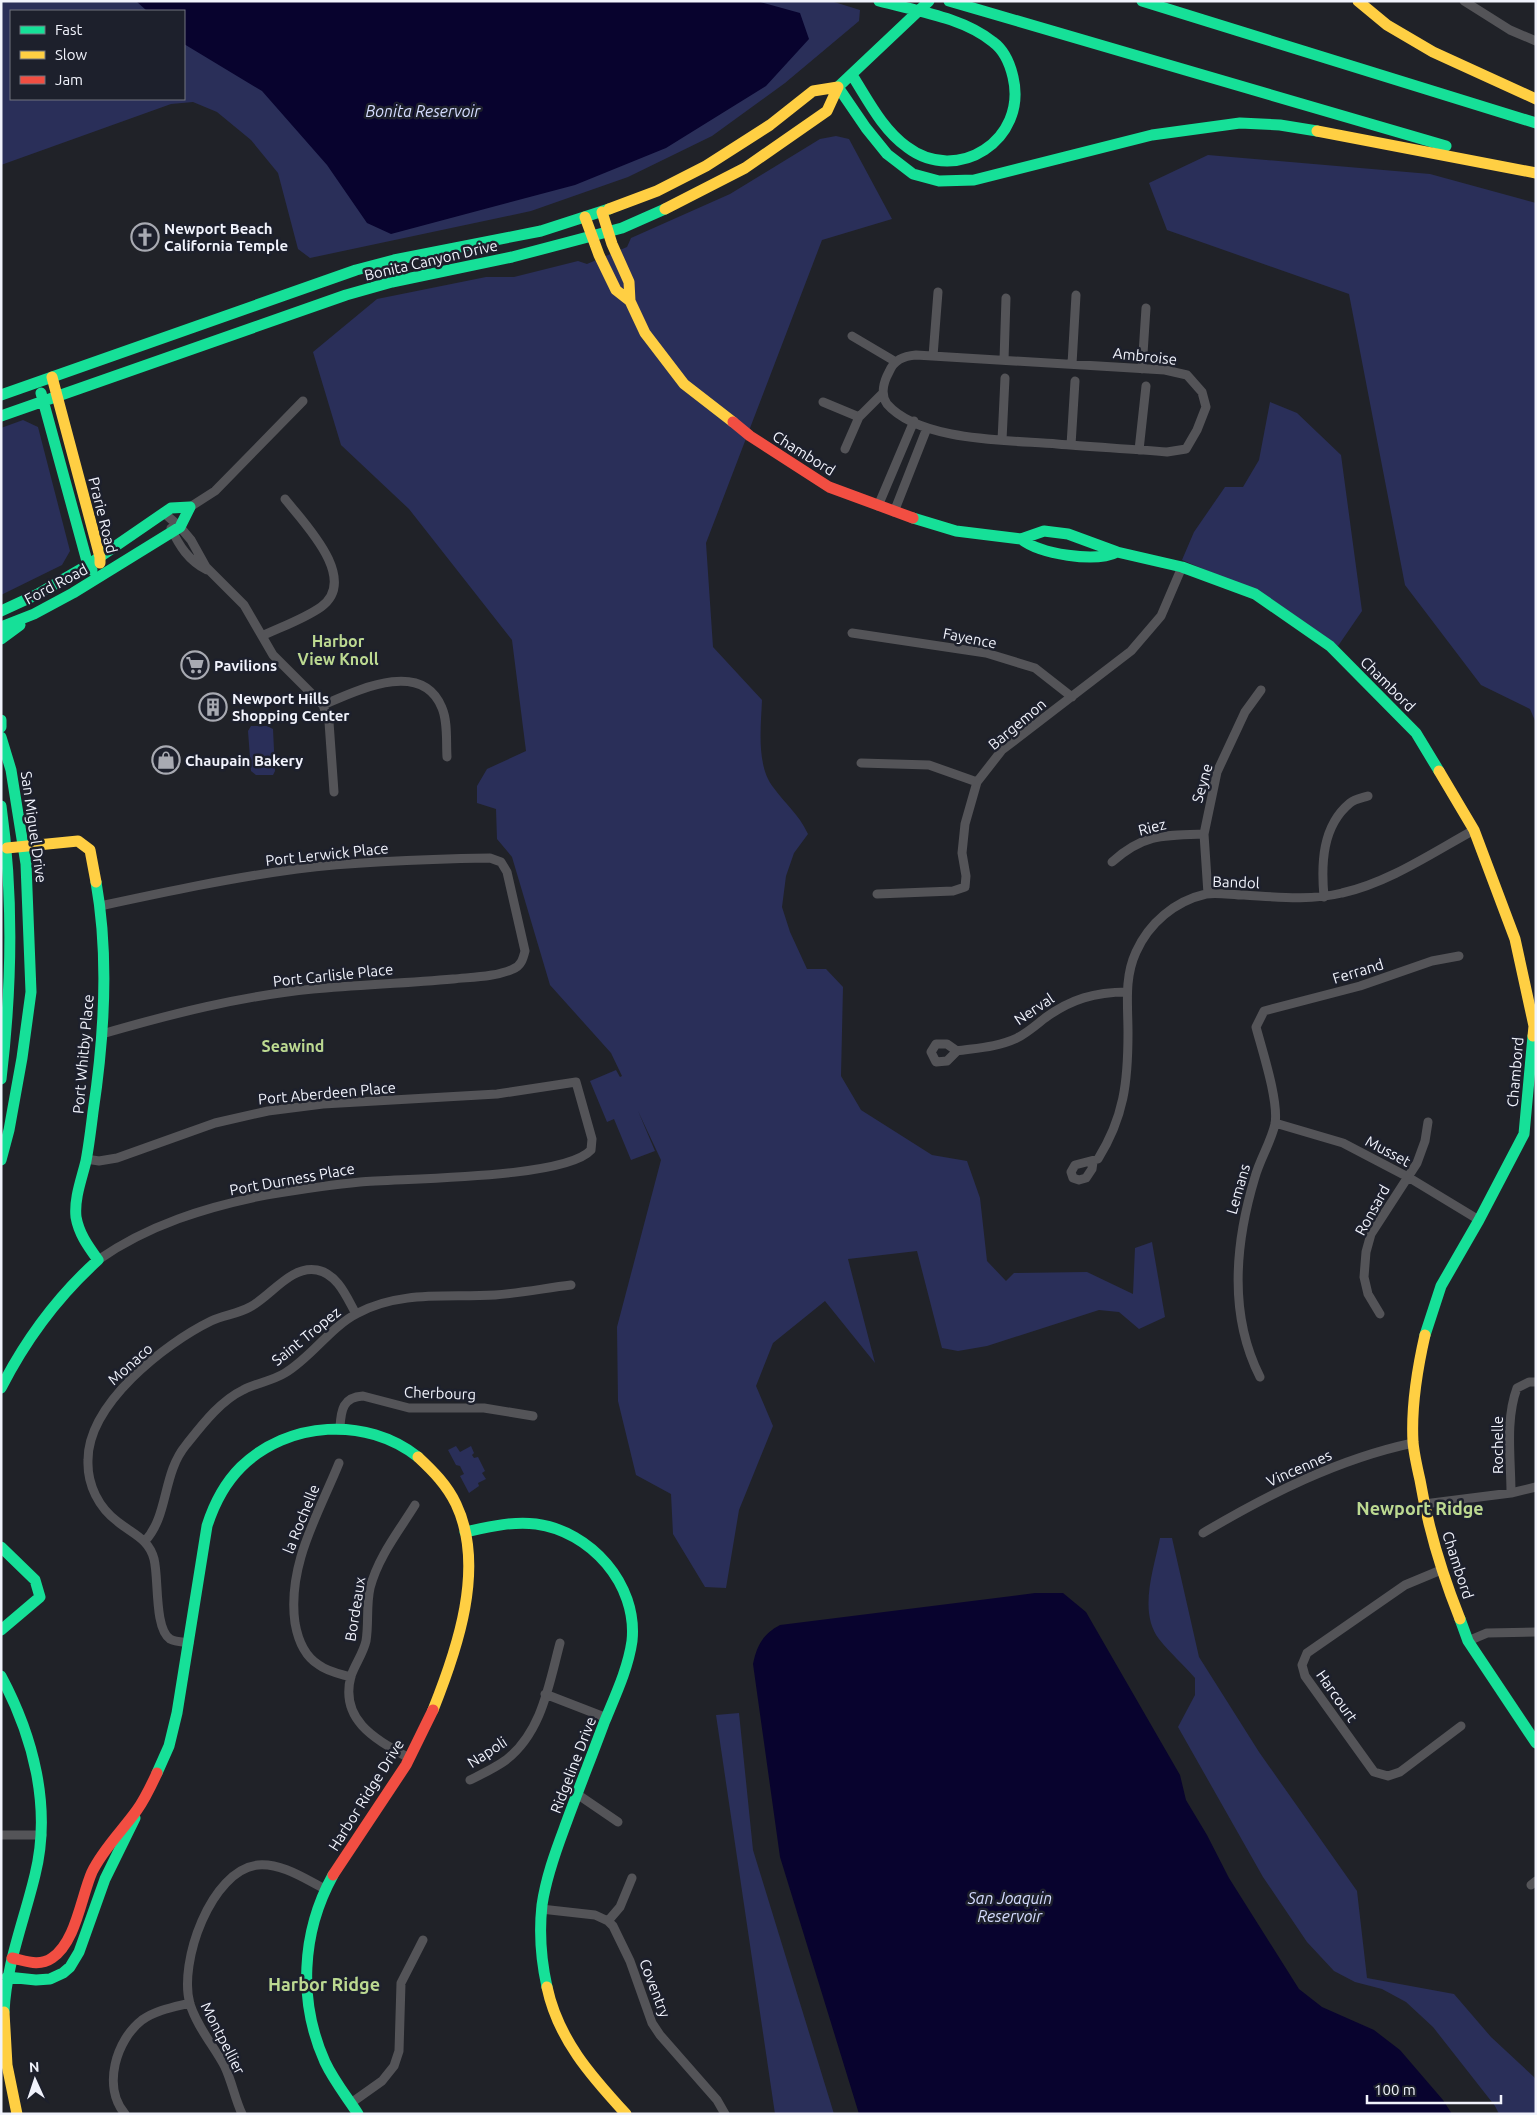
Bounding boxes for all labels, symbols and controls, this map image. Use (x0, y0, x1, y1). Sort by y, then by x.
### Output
legend (10, 10, 185, 100)
text: Fast (55, 21, 83, 38)
text: Slow (55, 46, 88, 63)
text: Jam (55, 71, 83, 88)
water label: Bonita Reservoir (366, 102, 481, 120)
place label: Newport Beach California Temple (164, 220, 288, 254)
church icon: Newport Beach California Temple (130, 222, 160, 252)
street label: Bonita Canyon Drive (363, 236, 499, 284)
street label: Ambroise (1112, 344, 1178, 368)
street label: Chambord (770, 427, 838, 479)
street label: Prarie Road (85, 475, 121, 555)
street label: Ford Road (21, 560, 91, 608)
street label: Fayence (942, 624, 998, 652)
district label: Harbor View Knoll (297, 632, 379, 668)
supermarket icon: Pavilions (180, 650, 210, 680)
street label: Chambord (1357, 653, 1419, 715)
place label: Pavilions (214, 657, 277, 674)
place label: Newport Hills Shopping Center (232, 690, 350, 724)
building icon: Newport Hills Shopping Center (198, 692, 228, 722)
street label: Bargemon (985, 695, 1049, 753)
shop icon: Chaupain Bakery (151, 745, 181, 775)
place label: Chaupain Bakery (185, 752, 303, 769)
street label: Seyne (1188, 761, 1216, 805)
street label: San Miguel Drive (18, 770, 50, 884)
street label: Riez (1136, 815, 1168, 839)
street label: Port Lerwick Place (265, 839, 389, 869)
street label: Bandol (1212, 873, 1260, 891)
street label: Ferrand (1330, 955, 1386, 987)
street label: Port Carlisle Place (272, 960, 394, 990)
street label: Nerval (1011, 990, 1057, 1028)
street label: Port Whitby Place (69, 994, 97, 1114)
street label: Chambord (1503, 1036, 1527, 1108)
district label: Seawind (262, 1037, 324, 1055)
street label: Port Aberdeen Place (257, 1079, 397, 1107)
street label: Musset (1362, 1132, 1414, 1170)
street label: Port Durness Place (228, 1160, 356, 1198)
street label: Lemans (1223, 1162, 1253, 1216)
street label: Ronsard (1351, 1182, 1393, 1238)
street label: Saint Tropez (268, 1303, 344, 1369)
street label: Monaco (104, 1340, 156, 1388)
street label: Cherbourg (404, 1383, 476, 1403)
street label: Rochelle (1489, 1416, 1506, 1474)
street label: Vincennes (1264, 1446, 1334, 1490)
street label: la Rochelle (279, 1482, 323, 1556)
district label: Newport Ridge (1356, 1498, 1484, 1518)
street label: Chambord (1439, 1529, 1477, 1601)
street label: Bordeaux (342, 1575, 369, 1642)
street label: Harcourt (1313, 1667, 1361, 1725)
street label: Ridgeline Drive (547, 1714, 599, 1816)
street label: Napoli (464, 1733, 510, 1771)
street label: Harbor Ridge Drive (325, 1736, 407, 1854)
water label: San Joaquin Reservoir (967, 1889, 1052, 1925)
street label: Coventry (636, 1956, 674, 2020)
district label: Harbor Ridge (268, 1974, 380, 1994)
street label: Montpellier (198, 1999, 249, 2077)
north arrow (10, 2055, 60, 2105)
text: N (29, 2059, 40, 2075)
scale bar (1367, 2072, 1501, 2104)
text: 100 m (1374, 2081, 1416, 2098)

